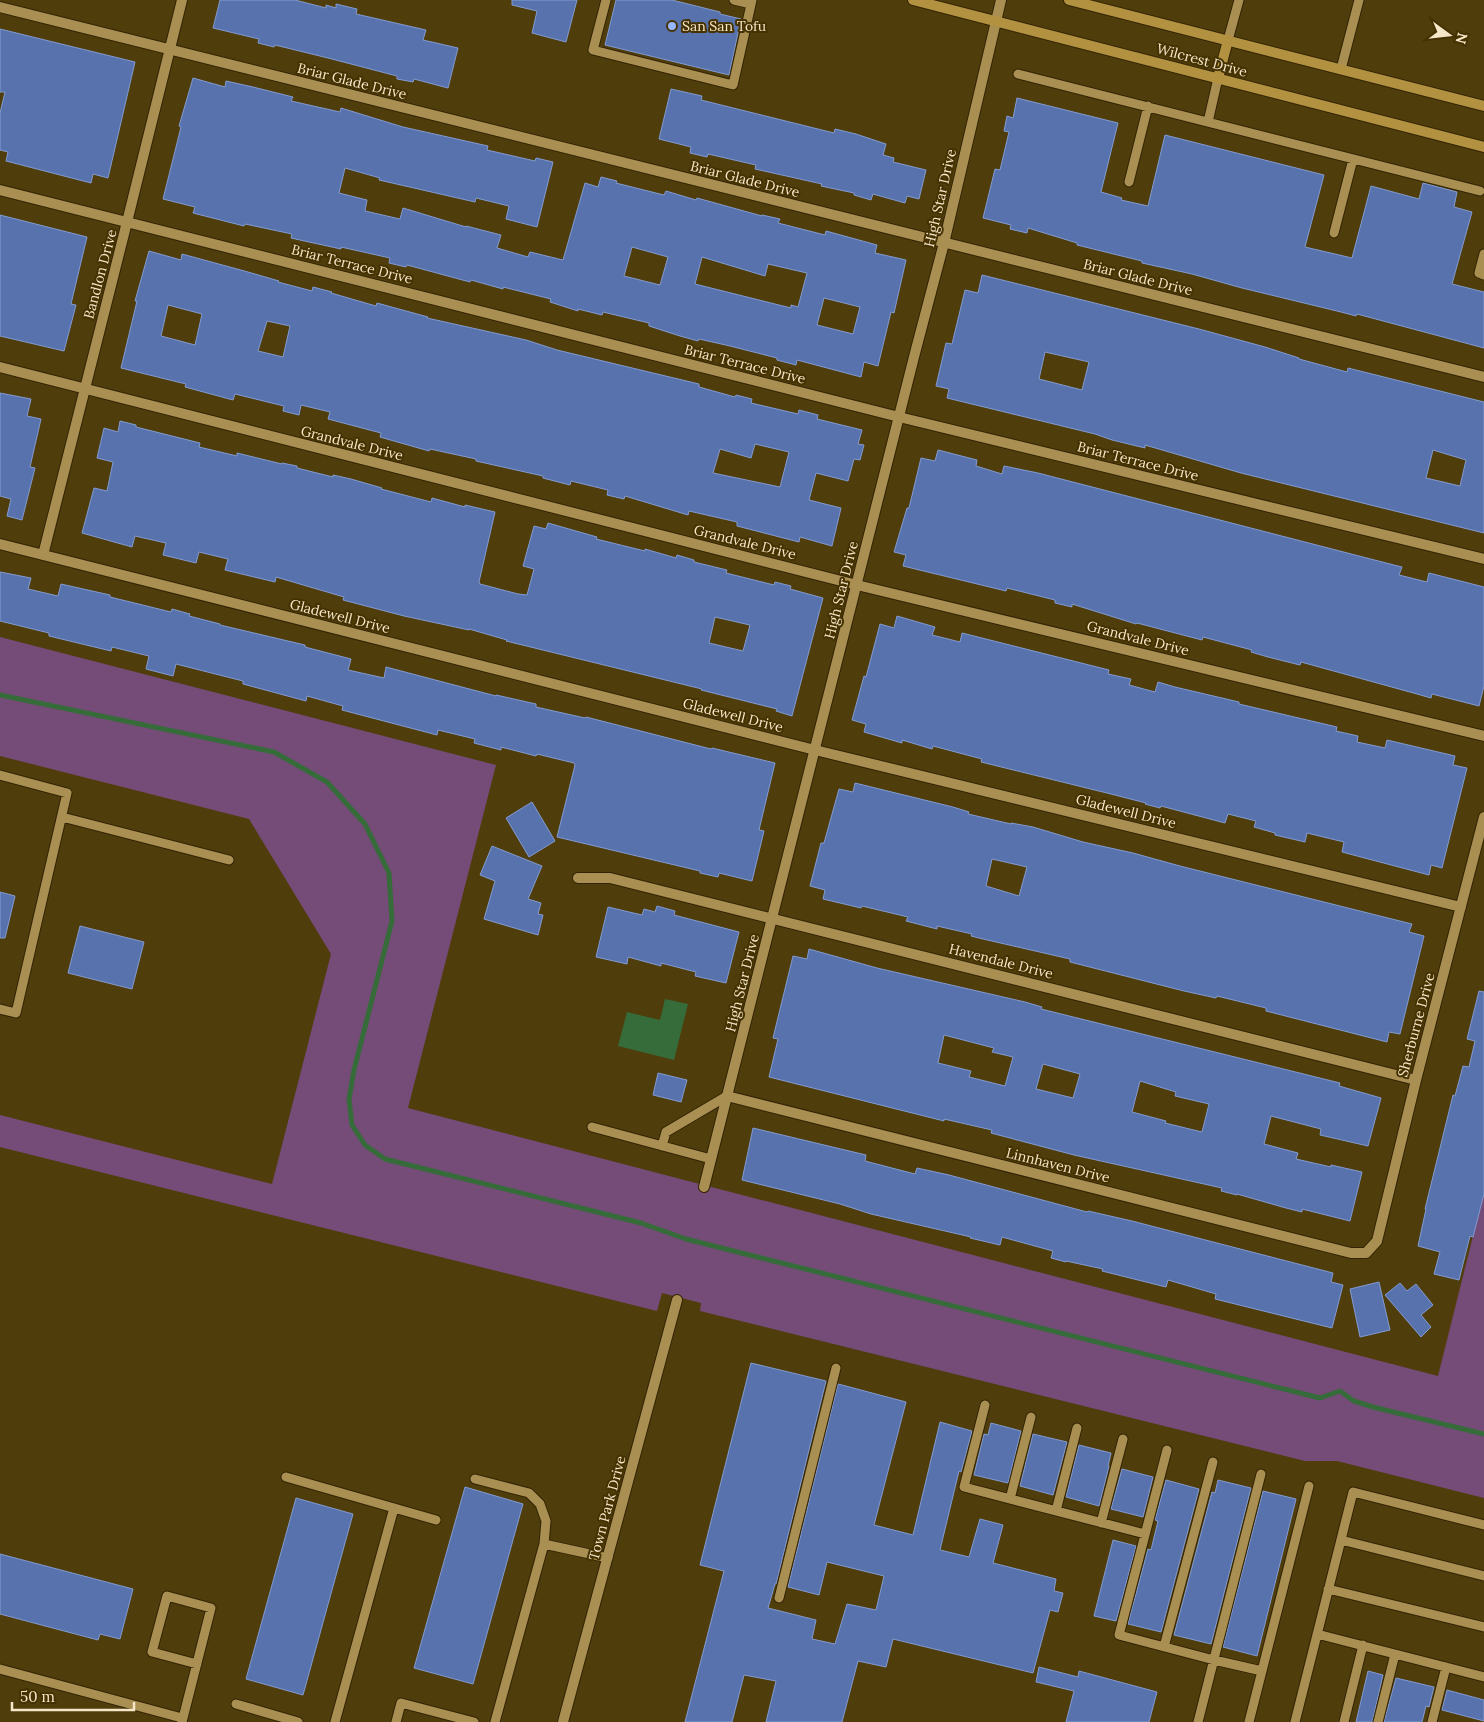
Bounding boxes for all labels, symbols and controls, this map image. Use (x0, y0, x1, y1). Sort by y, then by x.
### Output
north arrow (1424, 10, 1474, 60)
place label: San San Tofu (682, 17, 766, 35)
marker: San San Tofu (666, 20, 678, 32)
text: N (1451, 31, 1472, 46)
street label: Wilcrest Drive (1155, 39, 1250, 81)
street label: Briar Glade Drive (296, 59, 409, 103)
street label: High Star Drive (920, 147, 960, 249)
street label: Briar Glade Drive (689, 157, 802, 201)
street label: Bandlon Drive (79, 227, 121, 321)
street label: Briar Terrace Drive (289, 240, 415, 288)
street label: Briar Glade Drive (1082, 255, 1195, 299)
street label: Briar Terrace Drive (682, 340, 808, 388)
street label: Grandvale Drive (299, 422, 405, 465)
street label: Briar Terrace Drive (1075, 437, 1201, 485)
street label: Grandvale Drive (692, 521, 798, 564)
street label: High Star Drive (820, 539, 862, 641)
street label: Gladewell Drive (288, 595, 392, 637)
street label: Grandvale Drive (1085, 617, 1191, 660)
street label: Gladewell Drive (681, 694, 785, 736)
street label: Gladewell Drive (1074, 790, 1178, 832)
street label: High Star Drive (721, 932, 763, 1034)
street label: Havendale Drive (947, 939, 1055, 983)
street label: Sherburne Drive (1393, 970, 1439, 1079)
street label: Linnhaven Drive (1004, 1143, 1112, 1187)
street label: Town Park Drive (584, 1453, 630, 1562)
scale bar (12, 1680, 135, 1712)
text: 50 m (20, 1687, 55, 1706)

